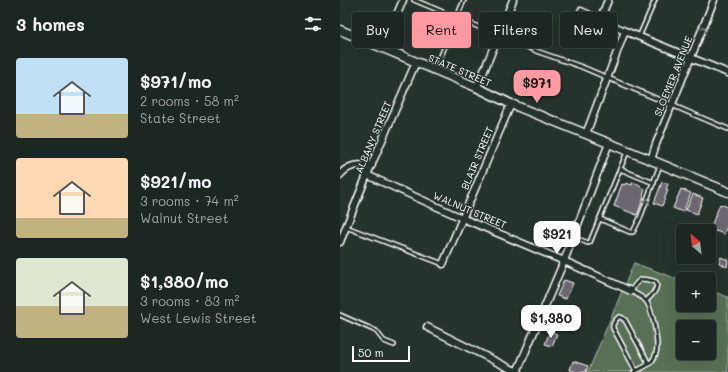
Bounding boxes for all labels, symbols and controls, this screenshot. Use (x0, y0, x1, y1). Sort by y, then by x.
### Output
chip: Buy (352, 12, 404, 48)
chip: Rent (412, 12, 471, 48)
chip: Filters (479, 12, 552, 48)
chip: New (560, 12, 617, 48)
text: 3 homes (16, 13, 85, 35)
icon: filters (302, 13, 324, 35)
one-way arrow (698, 25, 706, 32)
street label: SLOEMER AVENUE (651, 34, 696, 118)
street label: STATE STREET (426, 50, 494, 90)
text: $971/mo (140, 70, 211, 92)
pin: $971 (513, 70, 561, 104)
icon: home (48, 74, 96, 122)
text: $971 (523, 74, 551, 91)
text: 2 rooms · 58 m² (140, 92, 239, 109)
street label: ALBANY STREET (351, 98, 395, 175)
text: State Street (140, 109, 220, 126)
street label: BLAIR STREET (457, 124, 497, 192)
text: $921/mo (140, 170, 212, 192)
icon: home (48, 174, 96, 222)
street label: WALNUT STREET (431, 188, 509, 232)
text: 3 rooms · 74 m² (140, 192, 239, 209)
one-way arrow (642, 197, 650, 204)
text: Walnut Street (140, 209, 228, 226)
pin: $921 (533, 221, 581, 255)
north arrow (676, 224, 716, 264)
map controls (676, 224, 716, 360)
text: $921 (543, 225, 571, 242)
text: $1,380/mo (140, 270, 229, 292)
button: + (676, 272, 716, 312)
icon: home (48, 274, 96, 322)
text: 3 rooms · 83 m² (140, 292, 239, 309)
pin: $1,380 (518, 305, 584, 339)
text: West Lewis Street (140, 309, 256, 326)
text: $1,380 (530, 309, 572, 326)
button: − (676, 320, 716, 360)
scale bar (352, 344, 410, 363)
text: 50 m (358, 345, 384, 360)

